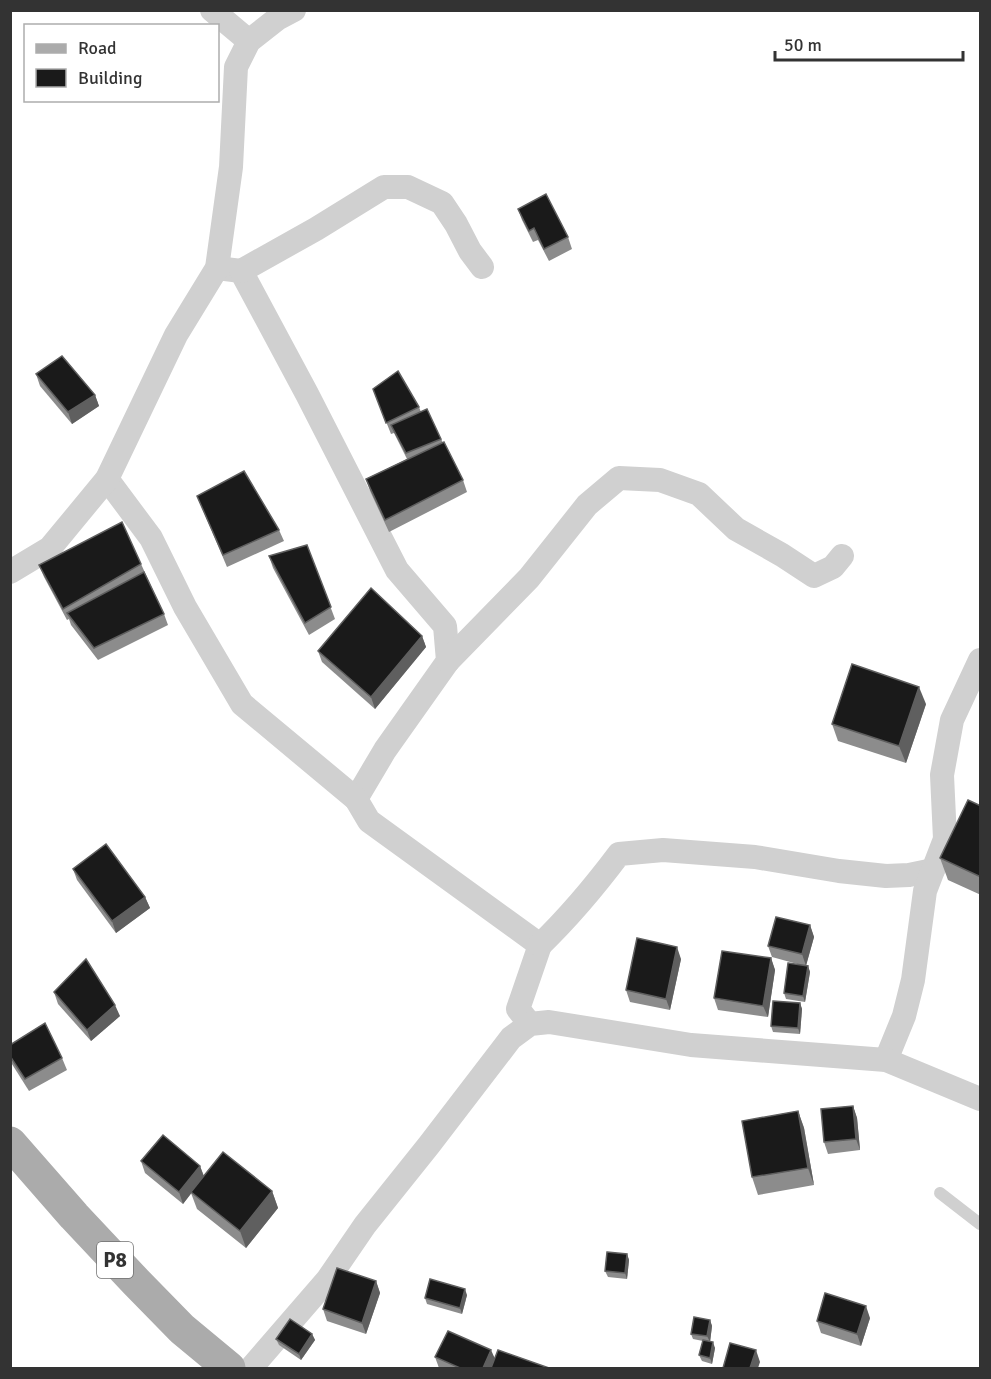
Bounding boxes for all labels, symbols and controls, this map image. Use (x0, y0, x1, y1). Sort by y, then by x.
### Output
legend (24, 24, 219, 102)
scale bar (775, 24, 962, 62)
text: 50 m (784, 34, 822, 56)
text: Road (78, 37, 117, 59)
text: Building (78, 67, 142, 89)
road number: P8 (97, 1242, 133, 1278)

